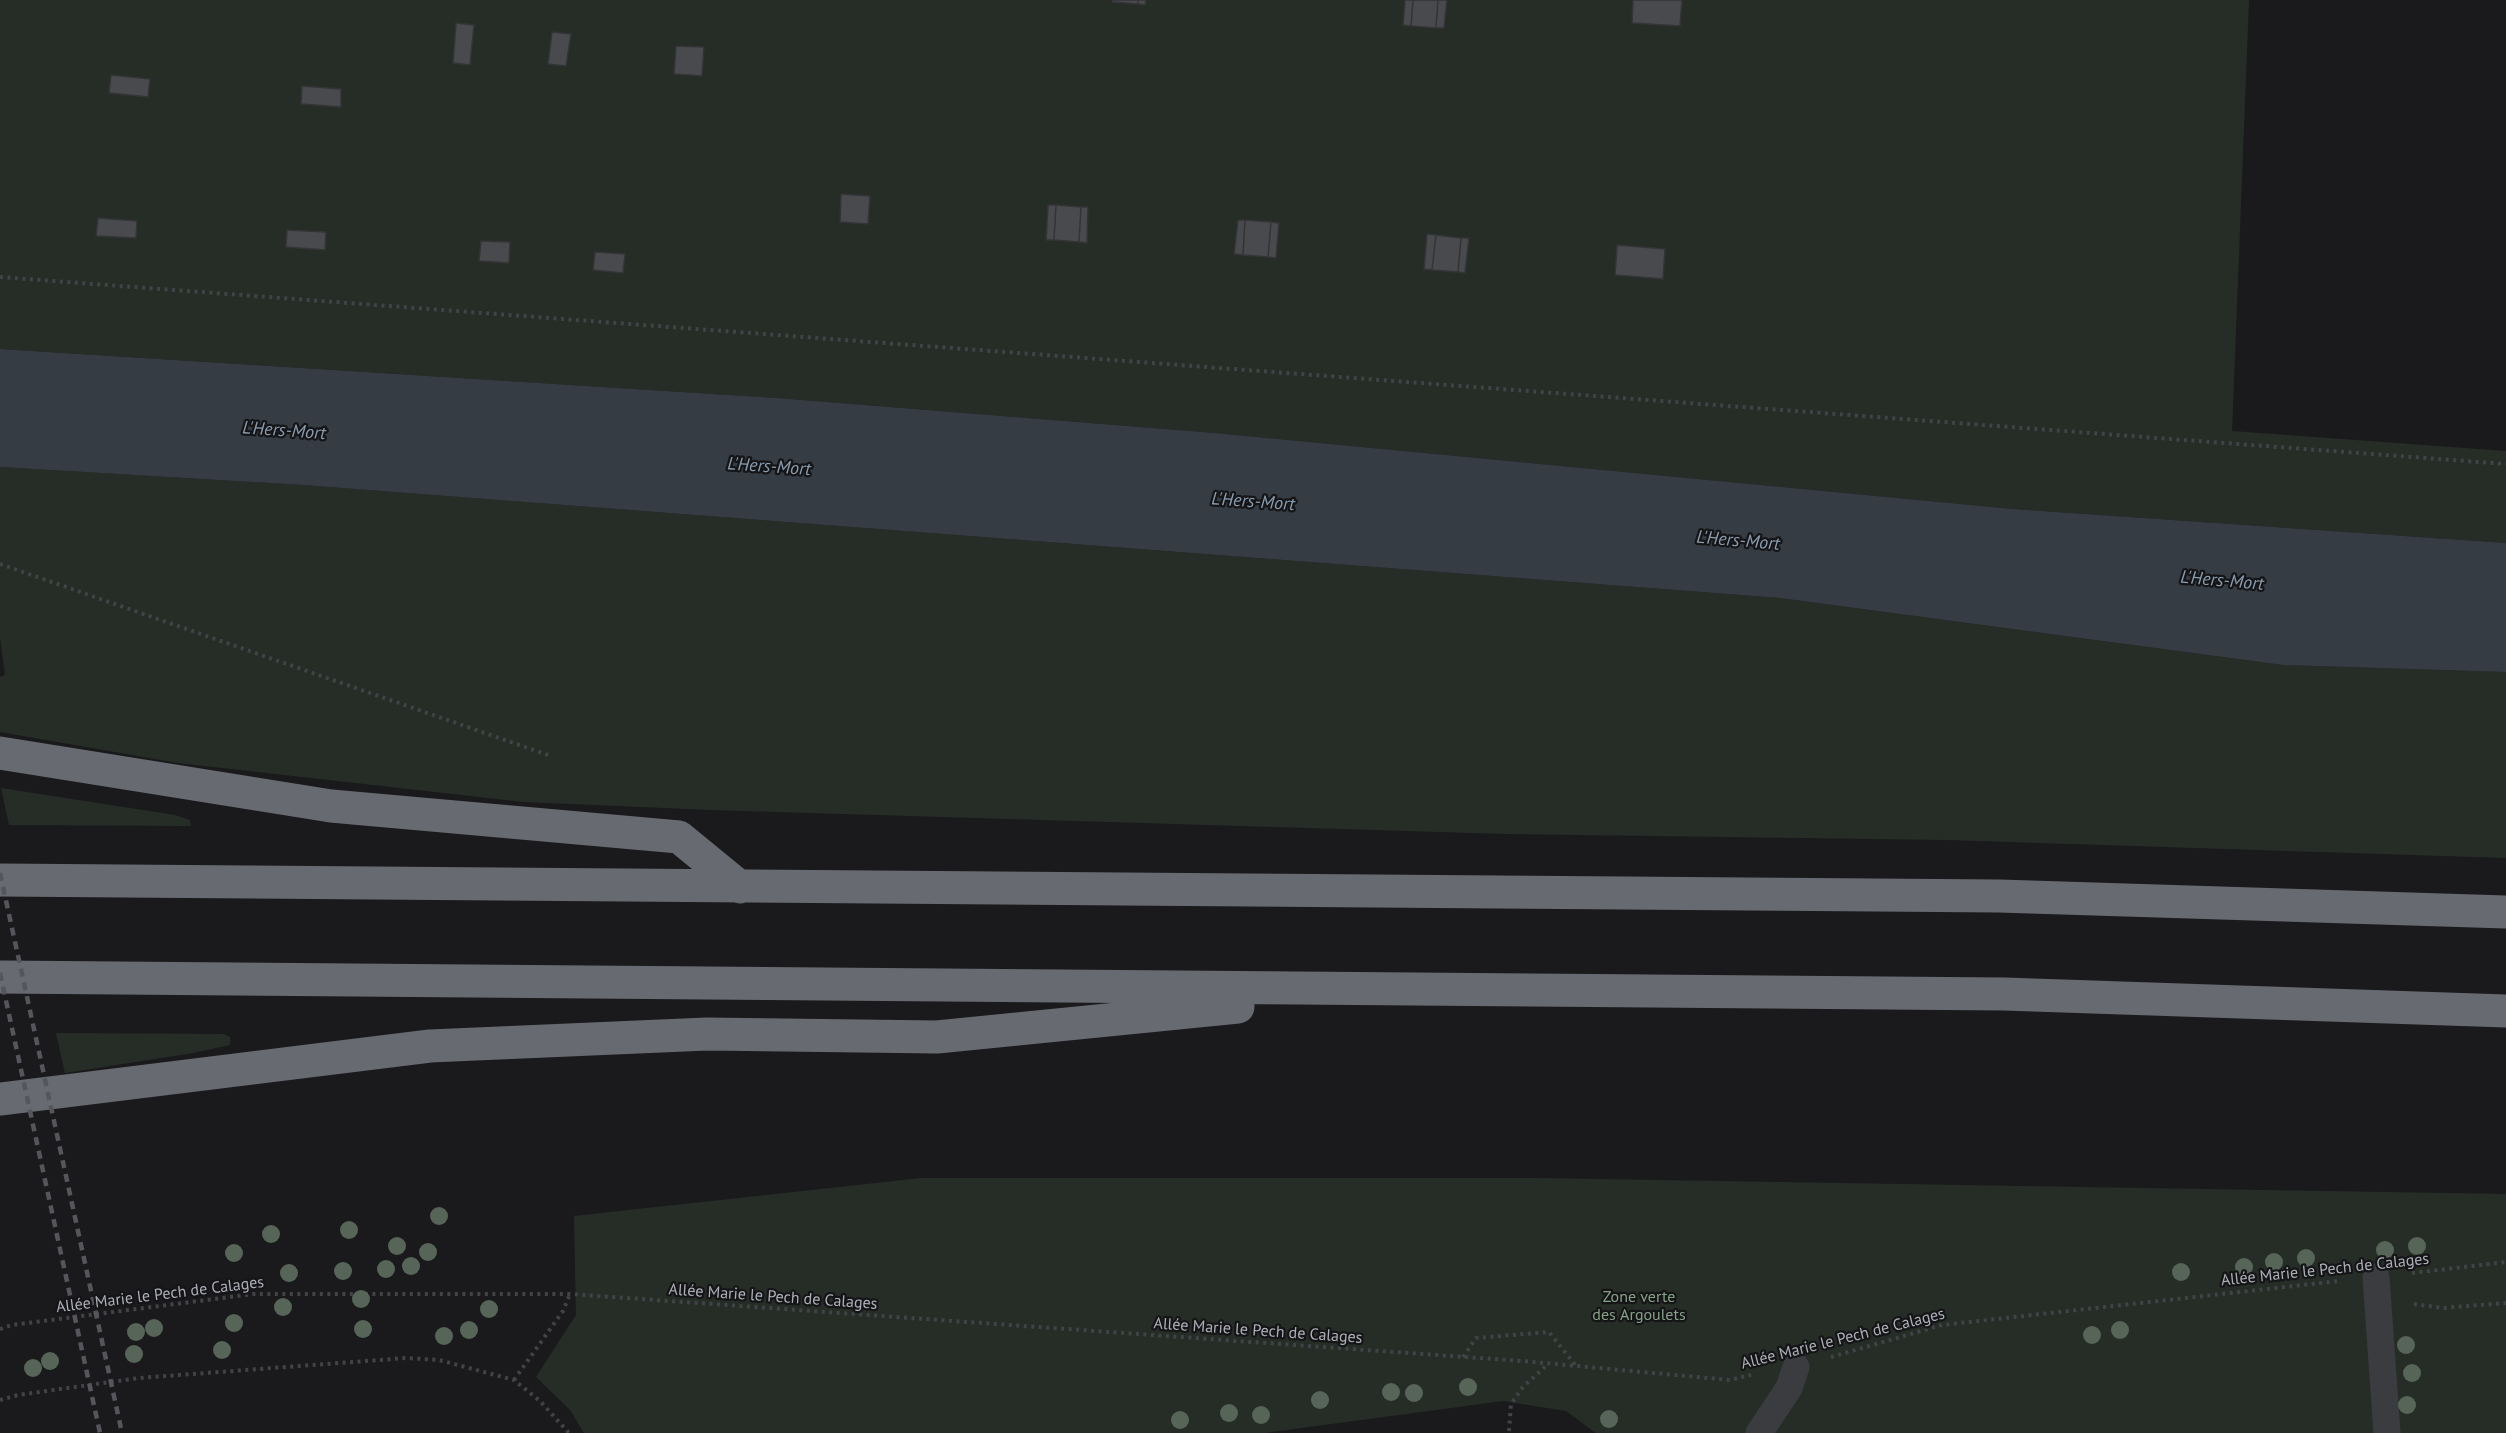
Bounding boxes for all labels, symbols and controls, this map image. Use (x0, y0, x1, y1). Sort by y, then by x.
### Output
water label: L'Hers-Mort (242, 417, 326, 445)
water label: L'Hers-Mort (727, 453, 811, 481)
water label: L'Hers-Mort (1211, 488, 1295, 516)
water label: L'Hers-Mort (1695, 527, 1781, 555)
water label: L'Hers-Mort (2179, 567, 2265, 595)
street label: Allée Marie le Pech de Calages (2220, 1250, 2430, 1290)
street label: Allée Marie le Pech de Calages (55, 1273, 265, 1317)
street label: Allée Marie le Pech de Calages (668, 1280, 878, 1314)
park label: Zone verte des Argoulets (1592, 1287, 1686, 1325)
street label: Allée Marie le Pech de Calages (1739, 1304, 1947, 1374)
street label: Allée Marie le Pech de Calages (1153, 1314, 1363, 1348)

